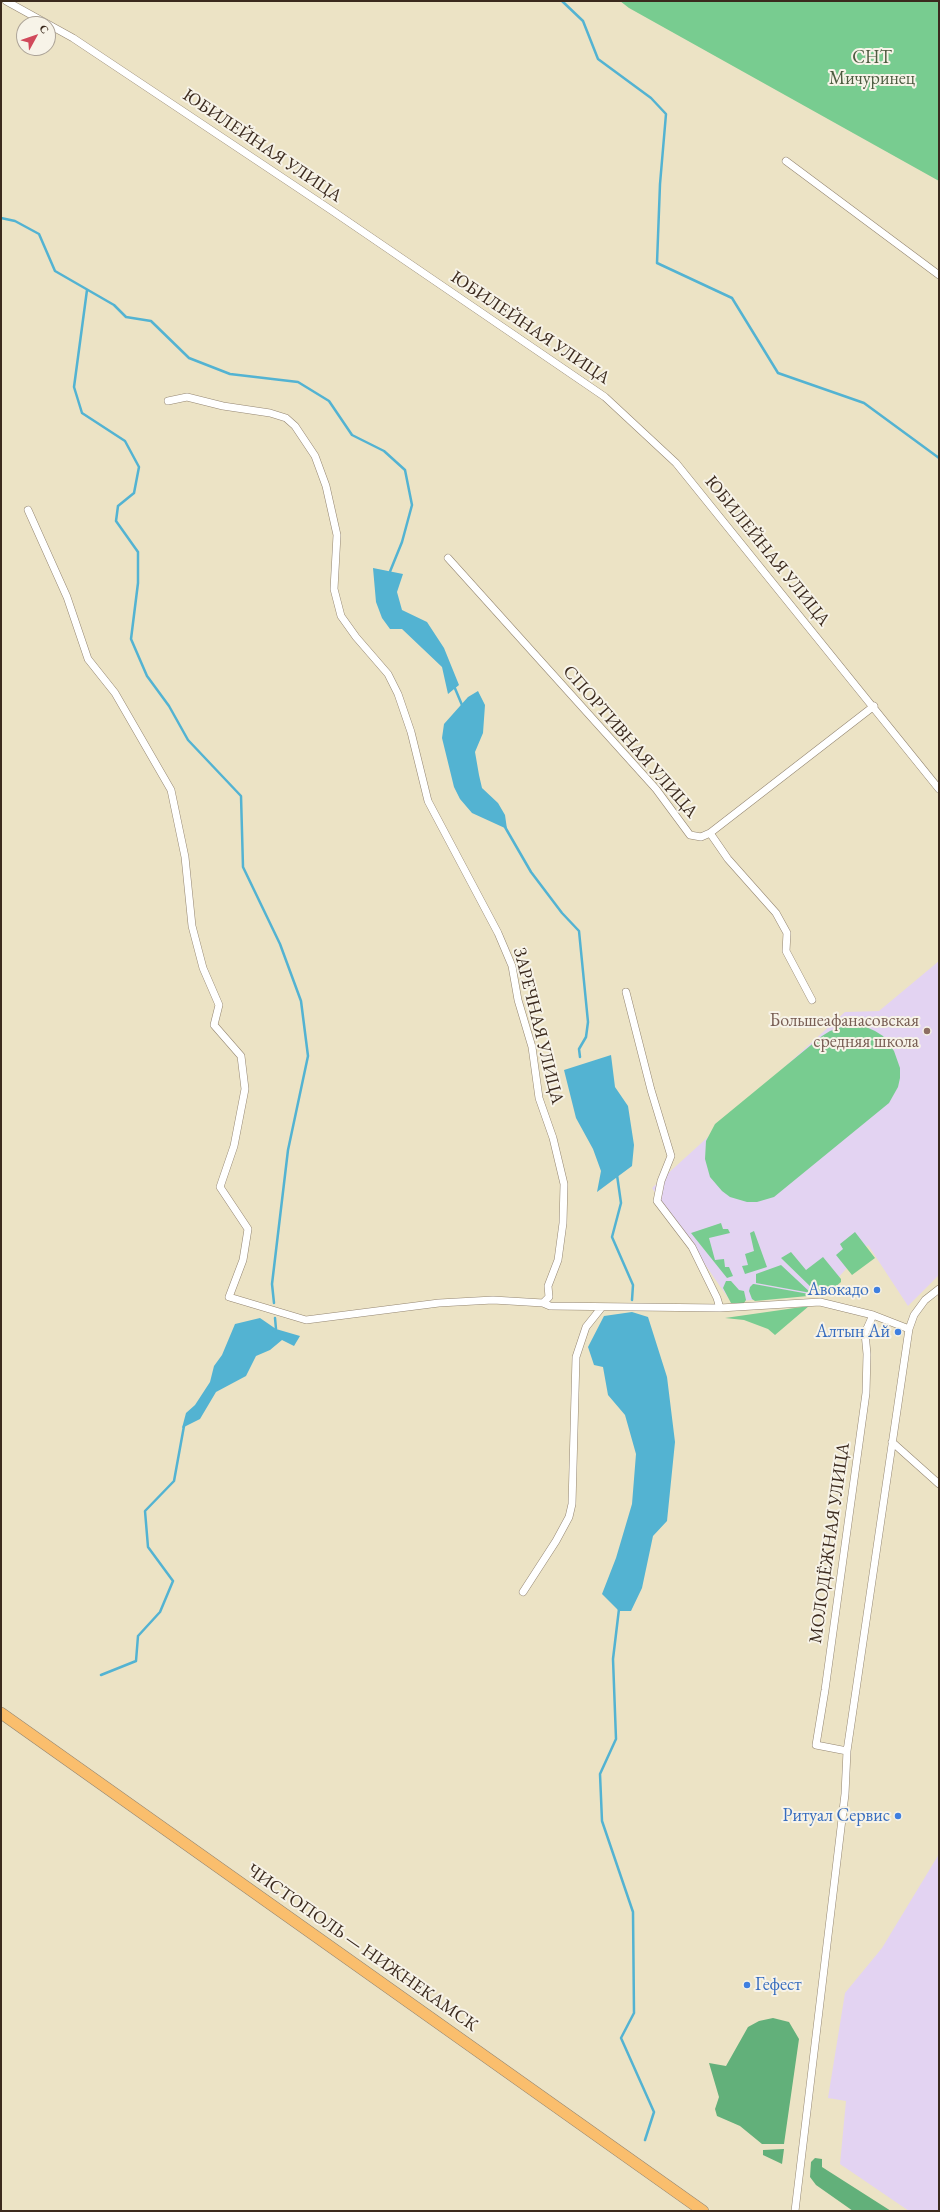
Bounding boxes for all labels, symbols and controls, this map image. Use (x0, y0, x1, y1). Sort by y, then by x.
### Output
north arrow (16, 16, 56, 56)
text: С (37, 21, 52, 36)
park label: СНТ Мичуринец (829, 47, 915, 90)
street label: ЮБИЛЕЙНАЯ УЛИЦА (178, 85, 346, 207)
street label: ЮБИЛЕЙНАЯ УЛИЦА (446, 267, 614, 389)
street label: ЮБИЛЕЙНАЯ УЛИЦА (700, 471, 834, 631)
street label: СПОРТИВНАЯ УЛИЦА (558, 661, 702, 823)
street label: ЗАРЕЧНАЯ УЛИЦА (508, 946, 568, 1106)
place label: Большеафанасовская средняя школа (770, 1010, 919, 1052)
marker: Большеафанасовская средняя школа (922, 1026, 932, 1036)
place label: Авокадо (807, 1279, 869, 1301)
marker: Авокадо (872, 1285, 882, 1295)
place label: Алтын Ай (816, 1321, 890, 1343)
marker: Алтын Ай (893, 1327, 903, 1337)
street label: МОЛОДЁЖНАЯ УЛИЦА (805, 1441, 855, 1645)
place label: Ритуал Сервис (783, 1805, 890, 1827)
marker: Ритуал Сервис (893, 1811, 903, 1821)
street label: ЧИСТОПОЛЬ — НИЖНЕКАМСК (242, 1860, 482, 2036)
place label: Гефест (755, 1974, 802, 1996)
marker: Гефест (742, 1980, 752, 1990)

